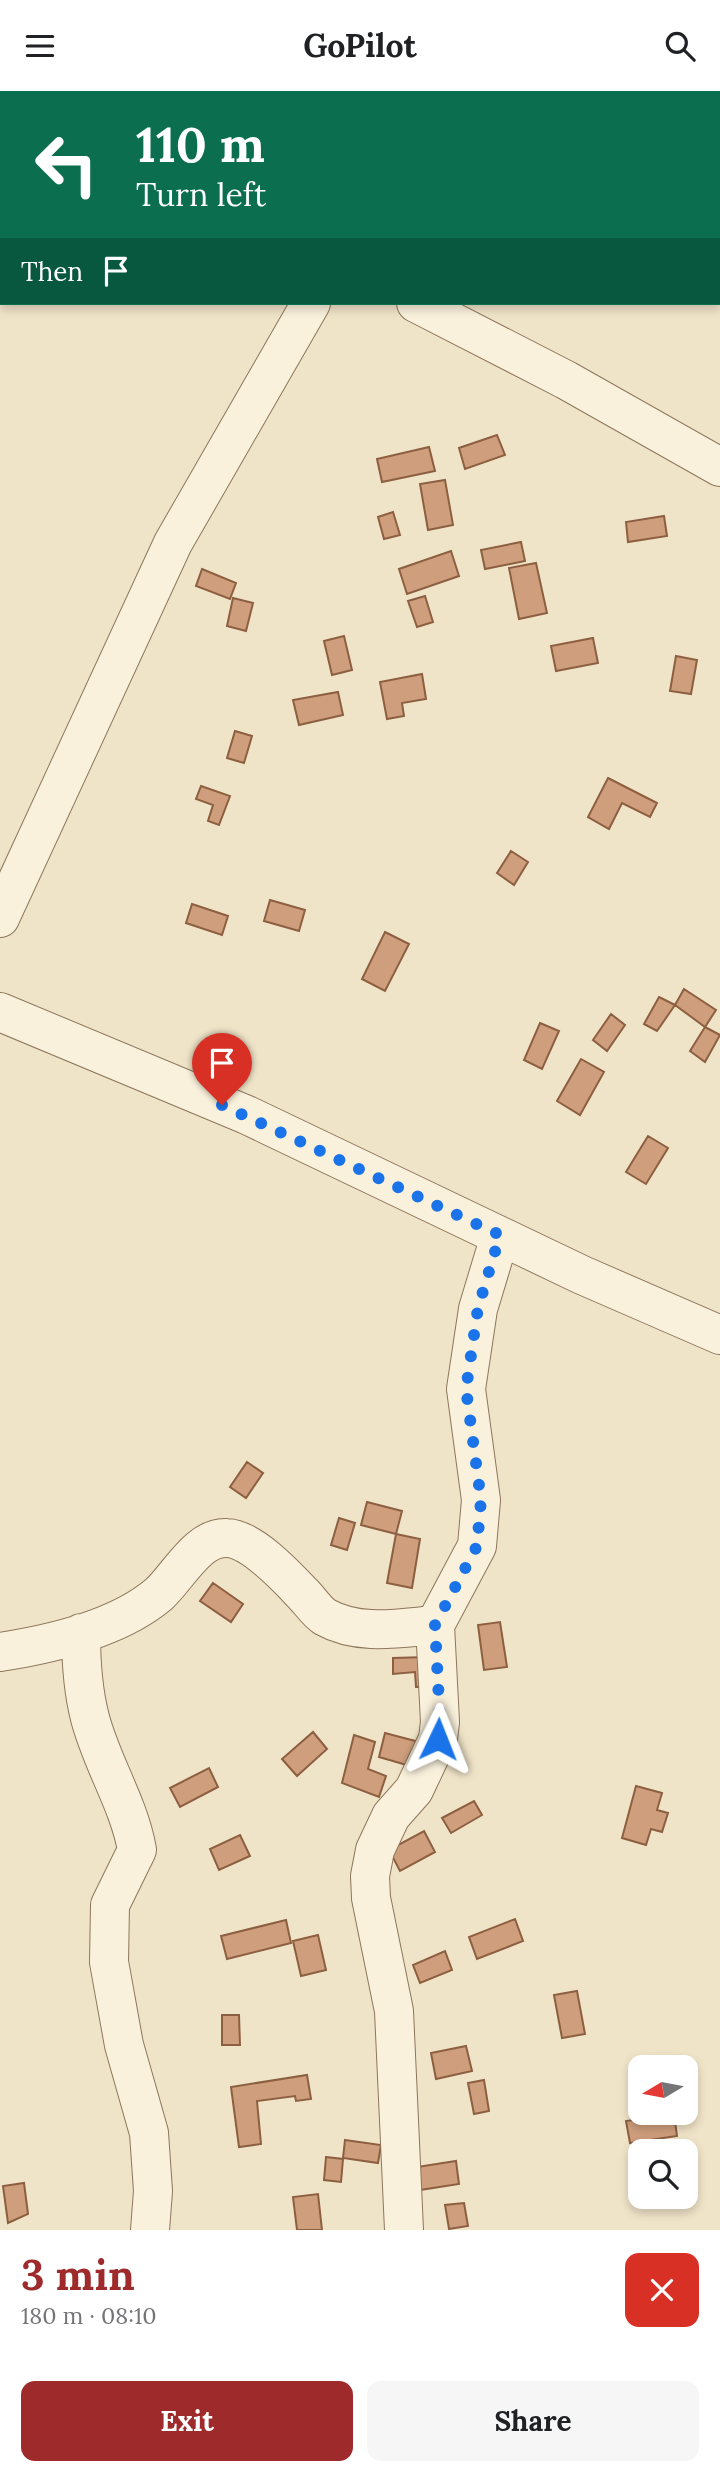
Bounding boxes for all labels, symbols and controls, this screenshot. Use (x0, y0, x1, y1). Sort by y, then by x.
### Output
text: GoPilot (303, 25, 417, 66)
icon: menu (21, 27, 59, 65)
icon: search (661, 27, 699, 65)
text: 110 m (136, 113, 265, 175)
icon: left (21, 119, 112, 210)
text: Turn left (136, 174, 266, 215)
icon: arrive (97, 252, 135, 290)
text: Then (21, 255, 83, 288)
pin (192, 1033, 252, 1105)
icon: arrive (203, 1044, 241, 1082)
position arrow (401, 1702, 475, 1776)
north arrow (628, 2055, 698, 2125)
map controls (628, 2055, 698, 2209)
button: search (628, 2139, 698, 2209)
text: 3 min (21, 2248, 135, 2302)
button: close (625, 2253, 699, 2327)
text: 180 m · 08:10 (21, 2301, 157, 2330)
button: Exit (21, 2381, 353, 2461)
button: Share (367, 2381, 699, 2461)

